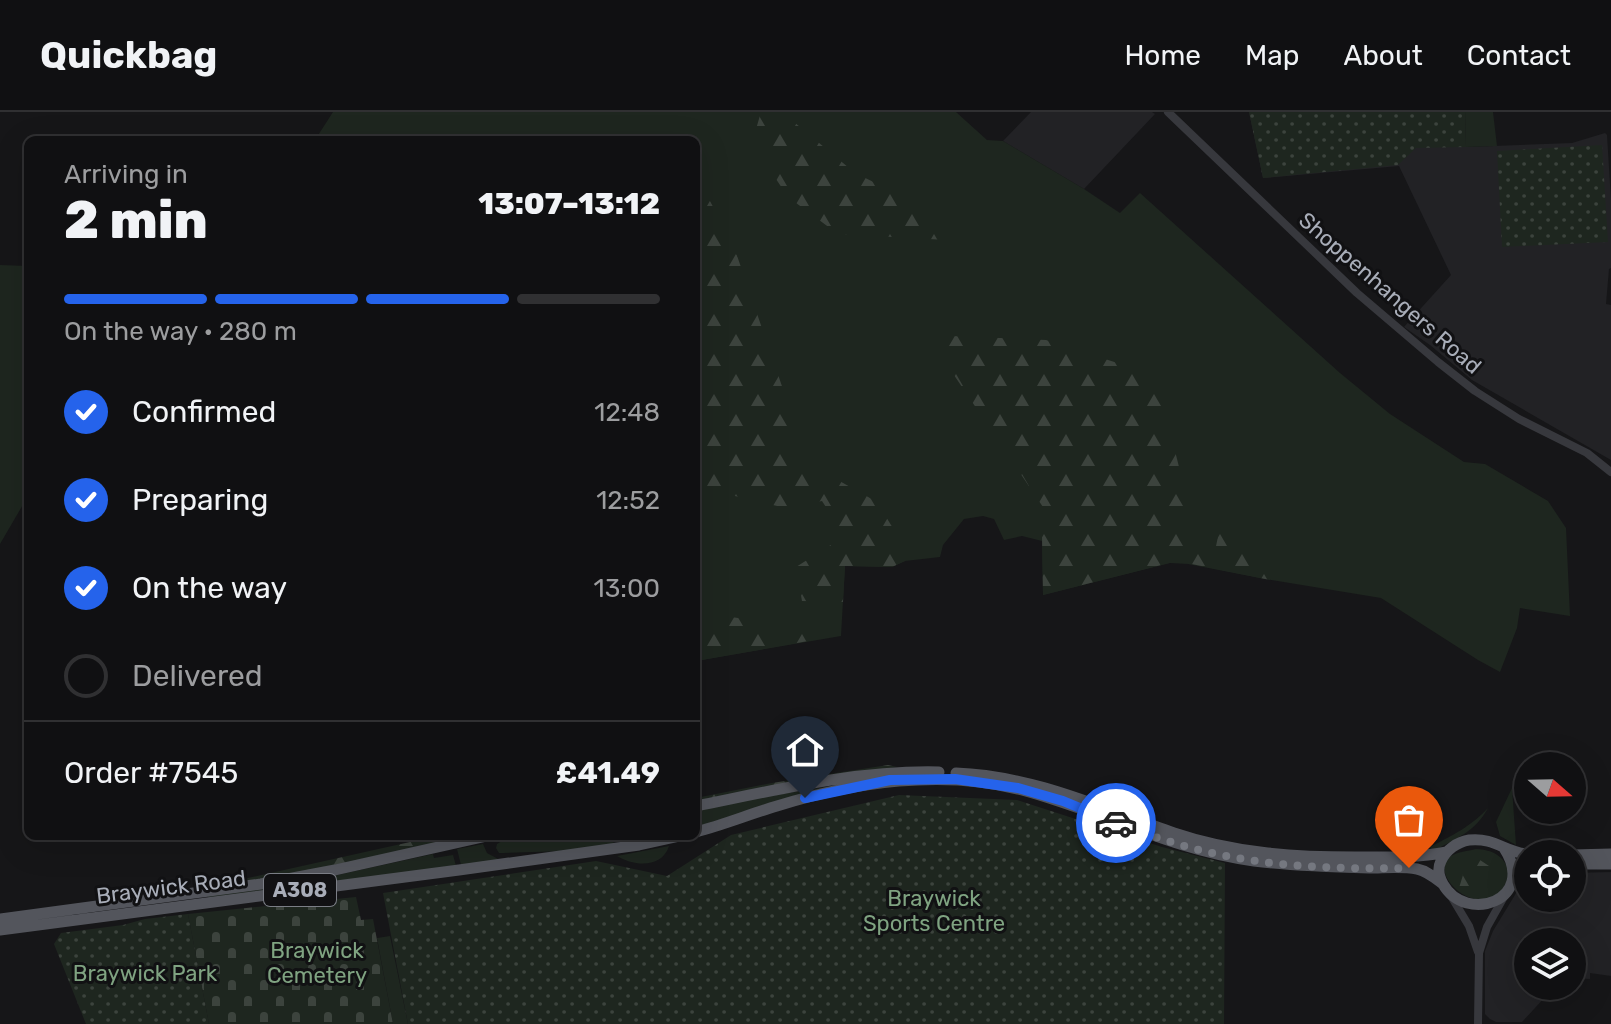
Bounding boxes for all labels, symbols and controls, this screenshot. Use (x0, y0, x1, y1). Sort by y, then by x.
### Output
text: Quickbag (40, 32, 217, 78)
text: Home (1124, 39, 1201, 72)
text: Map (1245, 39, 1299, 72)
text: About (1343, 39, 1423, 72)
text: Contact (1467, 39, 1571, 72)
text: Arriving in (64, 159, 188, 190)
text: 13:07–13:12 (478, 186, 660, 222)
text: 2 min (64, 189, 208, 251)
street label: Shoppenhangers Road (1293, 206, 1487, 380)
text: On the way · 280 m (64, 316, 297, 347)
icon: check (64, 390, 108, 434)
text: Confirmed (132, 394, 276, 430)
text: 12:48 (594, 397, 660, 428)
icon: check (64, 478, 108, 522)
text: Preparing (132, 482, 268, 518)
text: 12:52 (596, 485, 660, 516)
icon: check (64, 566, 108, 610)
text: On the way (132, 570, 287, 606)
text: 13:00 (594, 573, 660, 604)
text: Delivered (132, 658, 263, 694)
pin (771, 716, 839, 798)
icon: home (783, 728, 827, 772)
north arrow (1514, 752, 1586, 824)
map controls (1514, 752, 1586, 1000)
text: Order #7545 (64, 755, 238, 791)
text: £41.49 (556, 755, 660, 791)
courier (1076, 783, 1156, 863)
pin (1375, 786, 1443, 868)
icon: bag (1387, 798, 1431, 842)
icon: car (1094, 801, 1138, 845)
button: locate (1514, 840, 1586, 912)
street label: Braywick Road (95, 864, 247, 910)
road number: A308 (264, 874, 336, 906)
park label: Braywick Sports Centre (863, 885, 1005, 937)
button: layers (1514, 928, 1586, 1000)
park label: Braywick Cemetery (267, 937, 367, 989)
park label: Braywick Park (73, 960, 218, 987)

